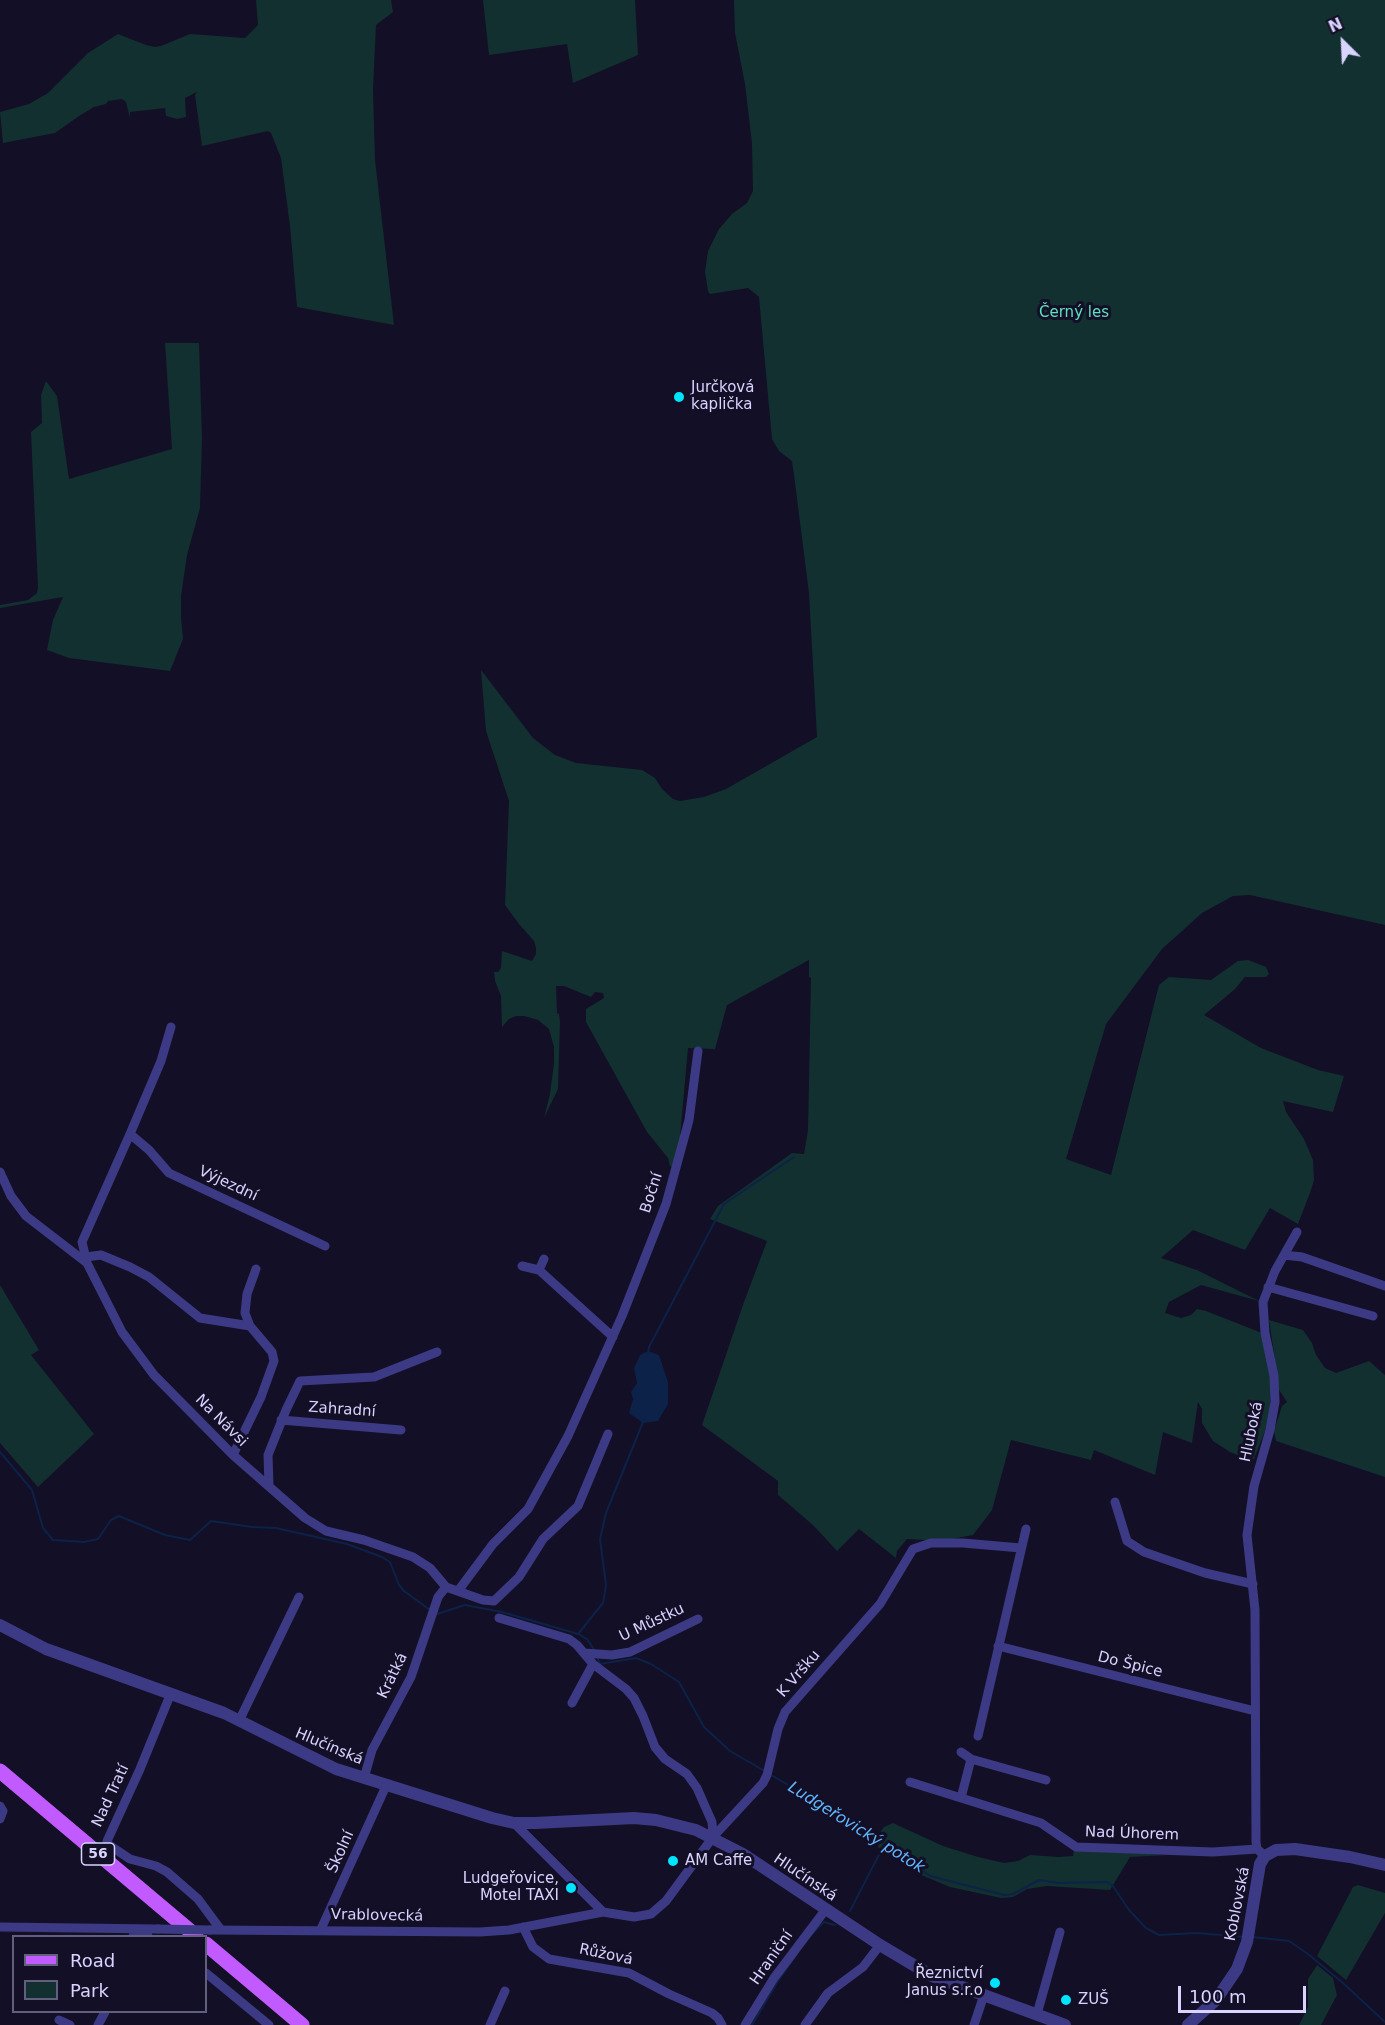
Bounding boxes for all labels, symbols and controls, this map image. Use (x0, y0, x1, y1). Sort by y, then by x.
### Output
north arrow (1313, 12, 1373, 72)
text: N (1325, 14, 1345, 37)
park label: Černý les (1039, 304, 1109, 322)
place label: Jurčková kaplička (691, 379, 754, 414)
marker: Jurčková kaplička (672, 390, 686, 404)
street label: Výjezdní (196, 1162, 260, 1206)
street label: Boční (637, 1171, 667, 1215)
street label: Na Návsi (191, 1391, 251, 1451)
street label: Zahradní (308, 1399, 376, 1421)
street label: Hluboká (1237, 1400, 1267, 1464)
street label: U Můstku (617, 1600, 687, 1646)
street label: K Vršku (774, 1647, 824, 1701)
street label: Do Špice (1096, 1648, 1164, 1682)
street label: Krátká (374, 1650, 412, 1702)
street label: Hlučínská (292, 1725, 366, 1769)
street label: Nad Tratí (89, 1762, 133, 1830)
water label: Ludgeřovický potok (784, 1778, 928, 1878)
street label: Nad Úhorem (1085, 1823, 1179, 1845)
street label: Školní (324, 1828, 358, 1876)
road number: 56 (82, 1843, 114, 1865)
street label: Hlučínská (770, 1850, 840, 1906)
place label: AM Caffe (685, 1852, 752, 1870)
marker: AM Caffe (666, 1854, 680, 1868)
street label: Koblovská (1222, 1865, 1254, 1943)
place label: Ludgeřovice, Motel TAXI (463, 1870, 559, 1905)
marker: Ludgeřovice, Motel TAXI (564, 1881, 578, 1895)
street label: Vrablovecká (331, 1906, 423, 1926)
street label: Hraniční (747, 1927, 797, 1989)
legend (12, 1935, 207, 2013)
street label: Růžová (578, 1941, 634, 1969)
text: Road (70, 1950, 115, 1971)
place label: Řeznictví Janus s.r.o (906, 1965, 983, 2000)
scale bar (1181, 1974, 1308, 2012)
marker: Řeznictví Janus s.r.o (988, 1976, 1002, 1990)
text: Park (70, 1980, 109, 2001)
text: 100 m (1189, 1986, 1247, 2007)
place label: ZUŠ (1078, 1991, 1109, 2009)
marker: ZUŠ (1059, 1993, 1073, 2007)

